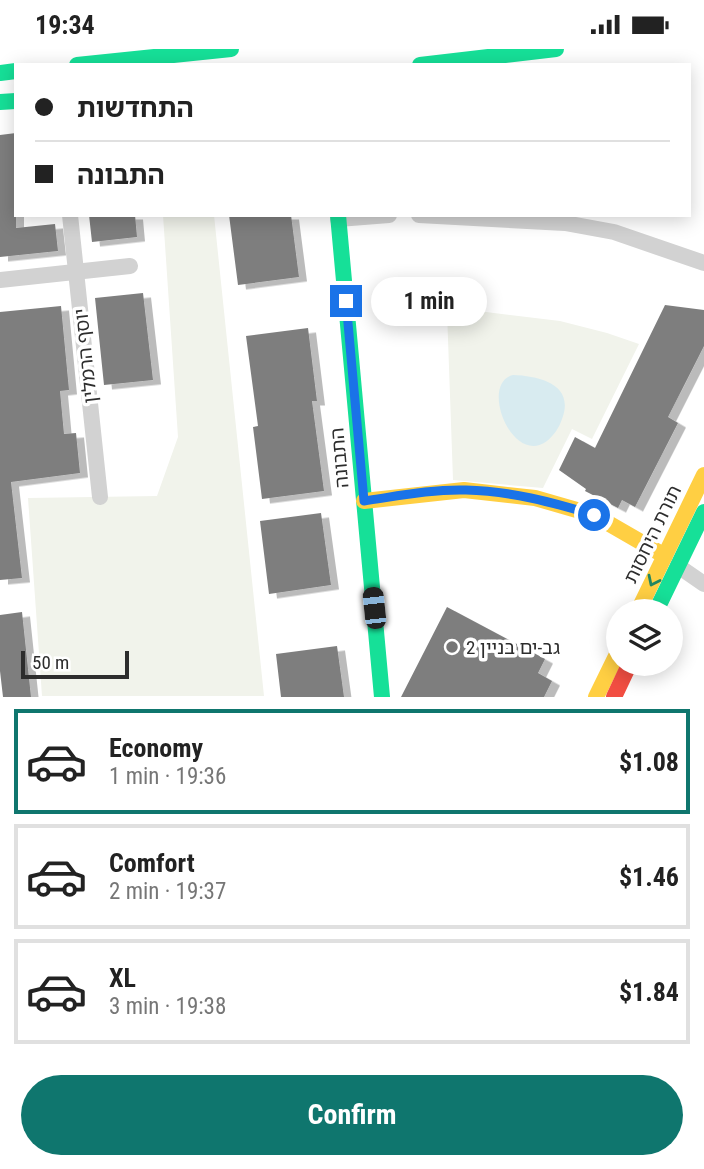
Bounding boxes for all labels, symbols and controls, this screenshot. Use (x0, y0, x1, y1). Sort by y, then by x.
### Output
text: 19:34 (35, 10, 95, 40)
text: התחדשות (77, 93, 194, 123)
text: התבונה (77, 160, 165, 190)
callout: 1 min (370, 277, 486, 325)
route end (330, 285, 362, 317)
text: 1 min (403, 288, 455, 315)
street label: יוסף הרמלין (69, 308, 102, 404)
street label: התבונה (325, 427, 354, 489)
street label: תורת היחסות (619, 481, 686, 587)
route start (578, 499, 610, 531)
one-way arrow (647, 574, 661, 586)
car (362, 586, 387, 630)
map controls (606, 599, 683, 676)
button: layers (606, 599, 683, 676)
place label: גב-ים בניין 2 (466, 636, 560, 659)
marker: גב-ים בניין 2 (444, 639, 460, 655)
scale bar (21, 647, 130, 679)
text: 50 m (32, 651, 69, 674)
icon: car (25, 730, 88, 793)
text: Economy (109, 733, 203, 763)
text: $1.08 (619, 747, 679, 777)
text: 1 min · 19:36 (109, 763, 226, 790)
icon: car (25, 845, 88, 908)
text: Comfort (109, 848, 195, 878)
text: $1.46 (619, 862, 679, 892)
text: 2 min · 19:37 (109, 878, 226, 905)
icon: car (25, 960, 88, 1023)
text: XL (109, 963, 136, 993)
text: $1.84 (619, 977, 679, 1007)
text: 3 min · 19:38 (109, 993, 226, 1020)
button: Confirm (21, 1075, 683, 1155)

